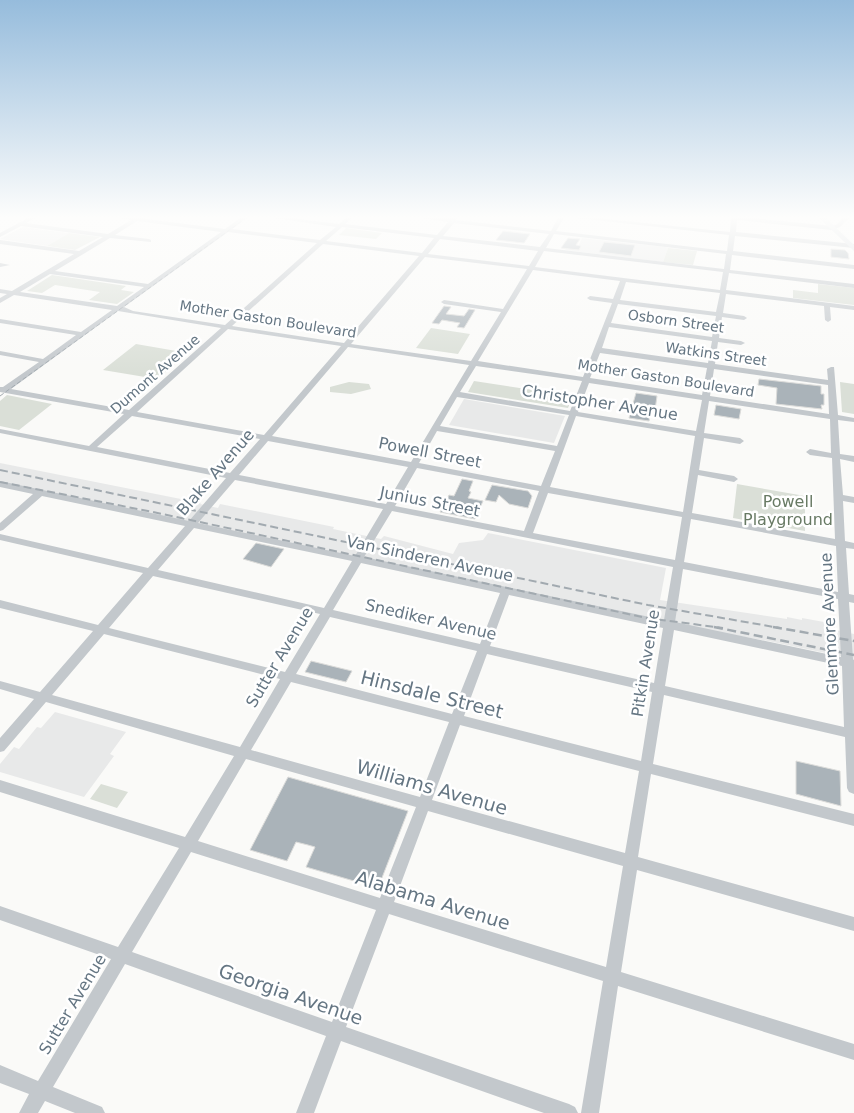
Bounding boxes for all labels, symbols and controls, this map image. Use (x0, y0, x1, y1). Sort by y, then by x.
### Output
street label: Mother Gaston Boulevard (178, 297, 358, 341)
street label: Osborn Street (627, 306, 726, 336)
street label: Dumont Avenue (107, 331, 203, 417)
street label: Watkins Street (664, 339, 768, 369)
street label: Mother Gaston Boulevard (576, 356, 756, 400)
street label: Christopher Avenue (520, 381, 679, 424)
street label: Blake Avenue (173, 425, 258, 519)
street label: Powell Street (377, 433, 483, 472)
street label: Junius Street (377, 482, 482, 521)
park label: Powell Playground (743, 492, 833, 529)
street label: Van Sinderen Avenue (345, 532, 515, 585)
street label: Glenmore Avenue (816, 552, 843, 696)
street label: Snediker Avenue (363, 595, 498, 644)
street label: Sutter Avenue (242, 604, 317, 711)
street label: Pitkin Avenue (628, 608, 663, 718)
street label: Hinsdale Street (359, 666, 505, 722)
street label: Williams Avenue (354, 755, 510, 819)
street label: Alabama Avenue (353, 866, 513, 934)
street label: Sutter Avenue (35, 951, 110, 1058)
street label: Georgia Avenue (216, 959, 366, 1029)

